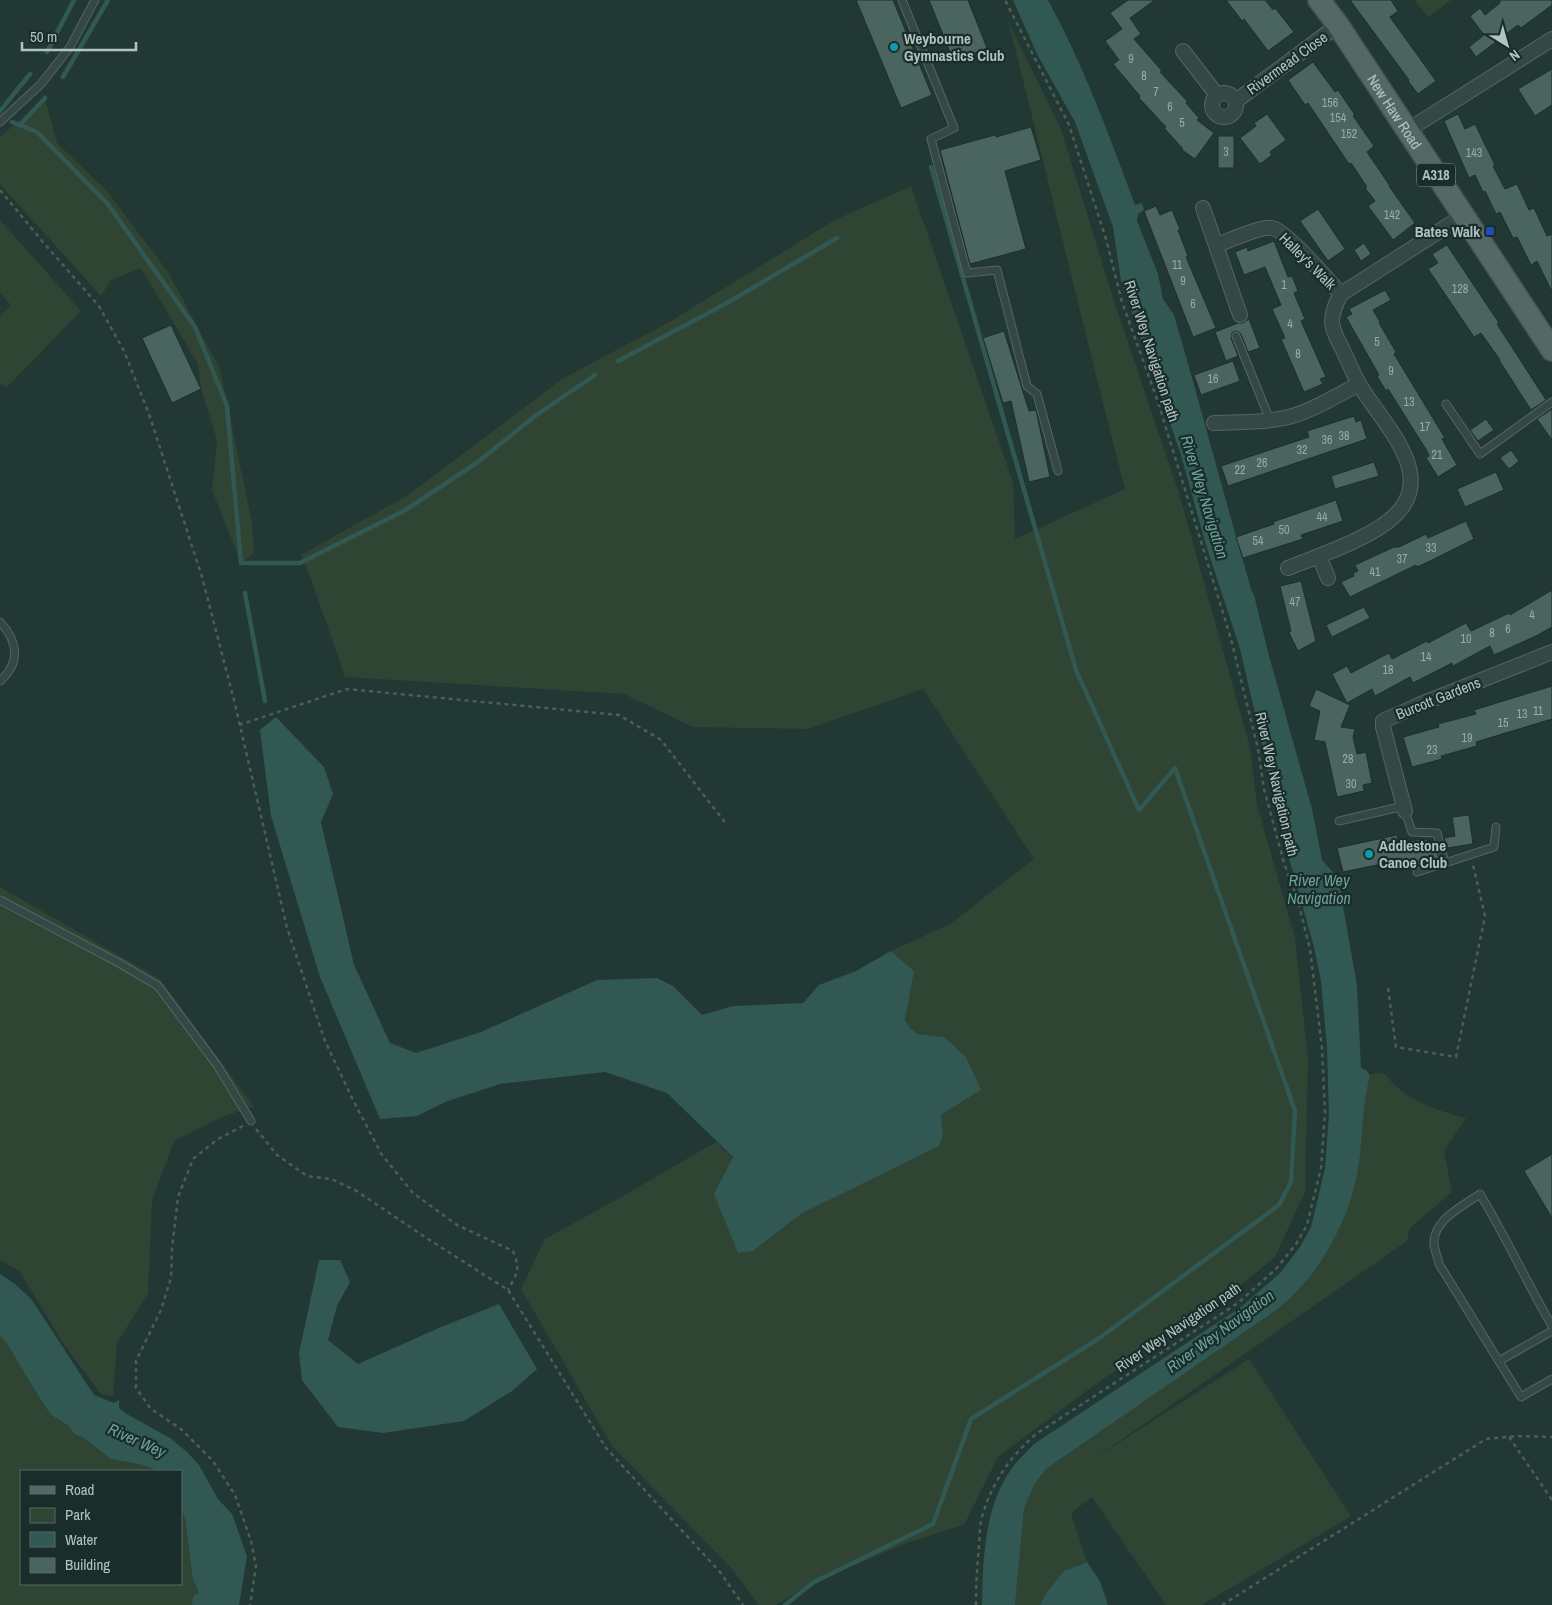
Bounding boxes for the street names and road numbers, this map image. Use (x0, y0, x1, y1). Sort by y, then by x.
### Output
street label: Rivermead Close (1242, 26, 1332, 99)
street label: New Haw Road (1363, 70, 1427, 153)
road number: A318 (1417, 164, 1455, 186)
street label: Halley's Walk (1275, 228, 1342, 295)
street label: River Wey Navigation path (1119, 278, 1185, 424)
street label: Burcott Gardens (1393, 671, 1483, 725)
street label: River Wey Navigation path (1250, 710, 1304, 858)
street label: River Wey Navigation path (1112, 1278, 1244, 1376)

